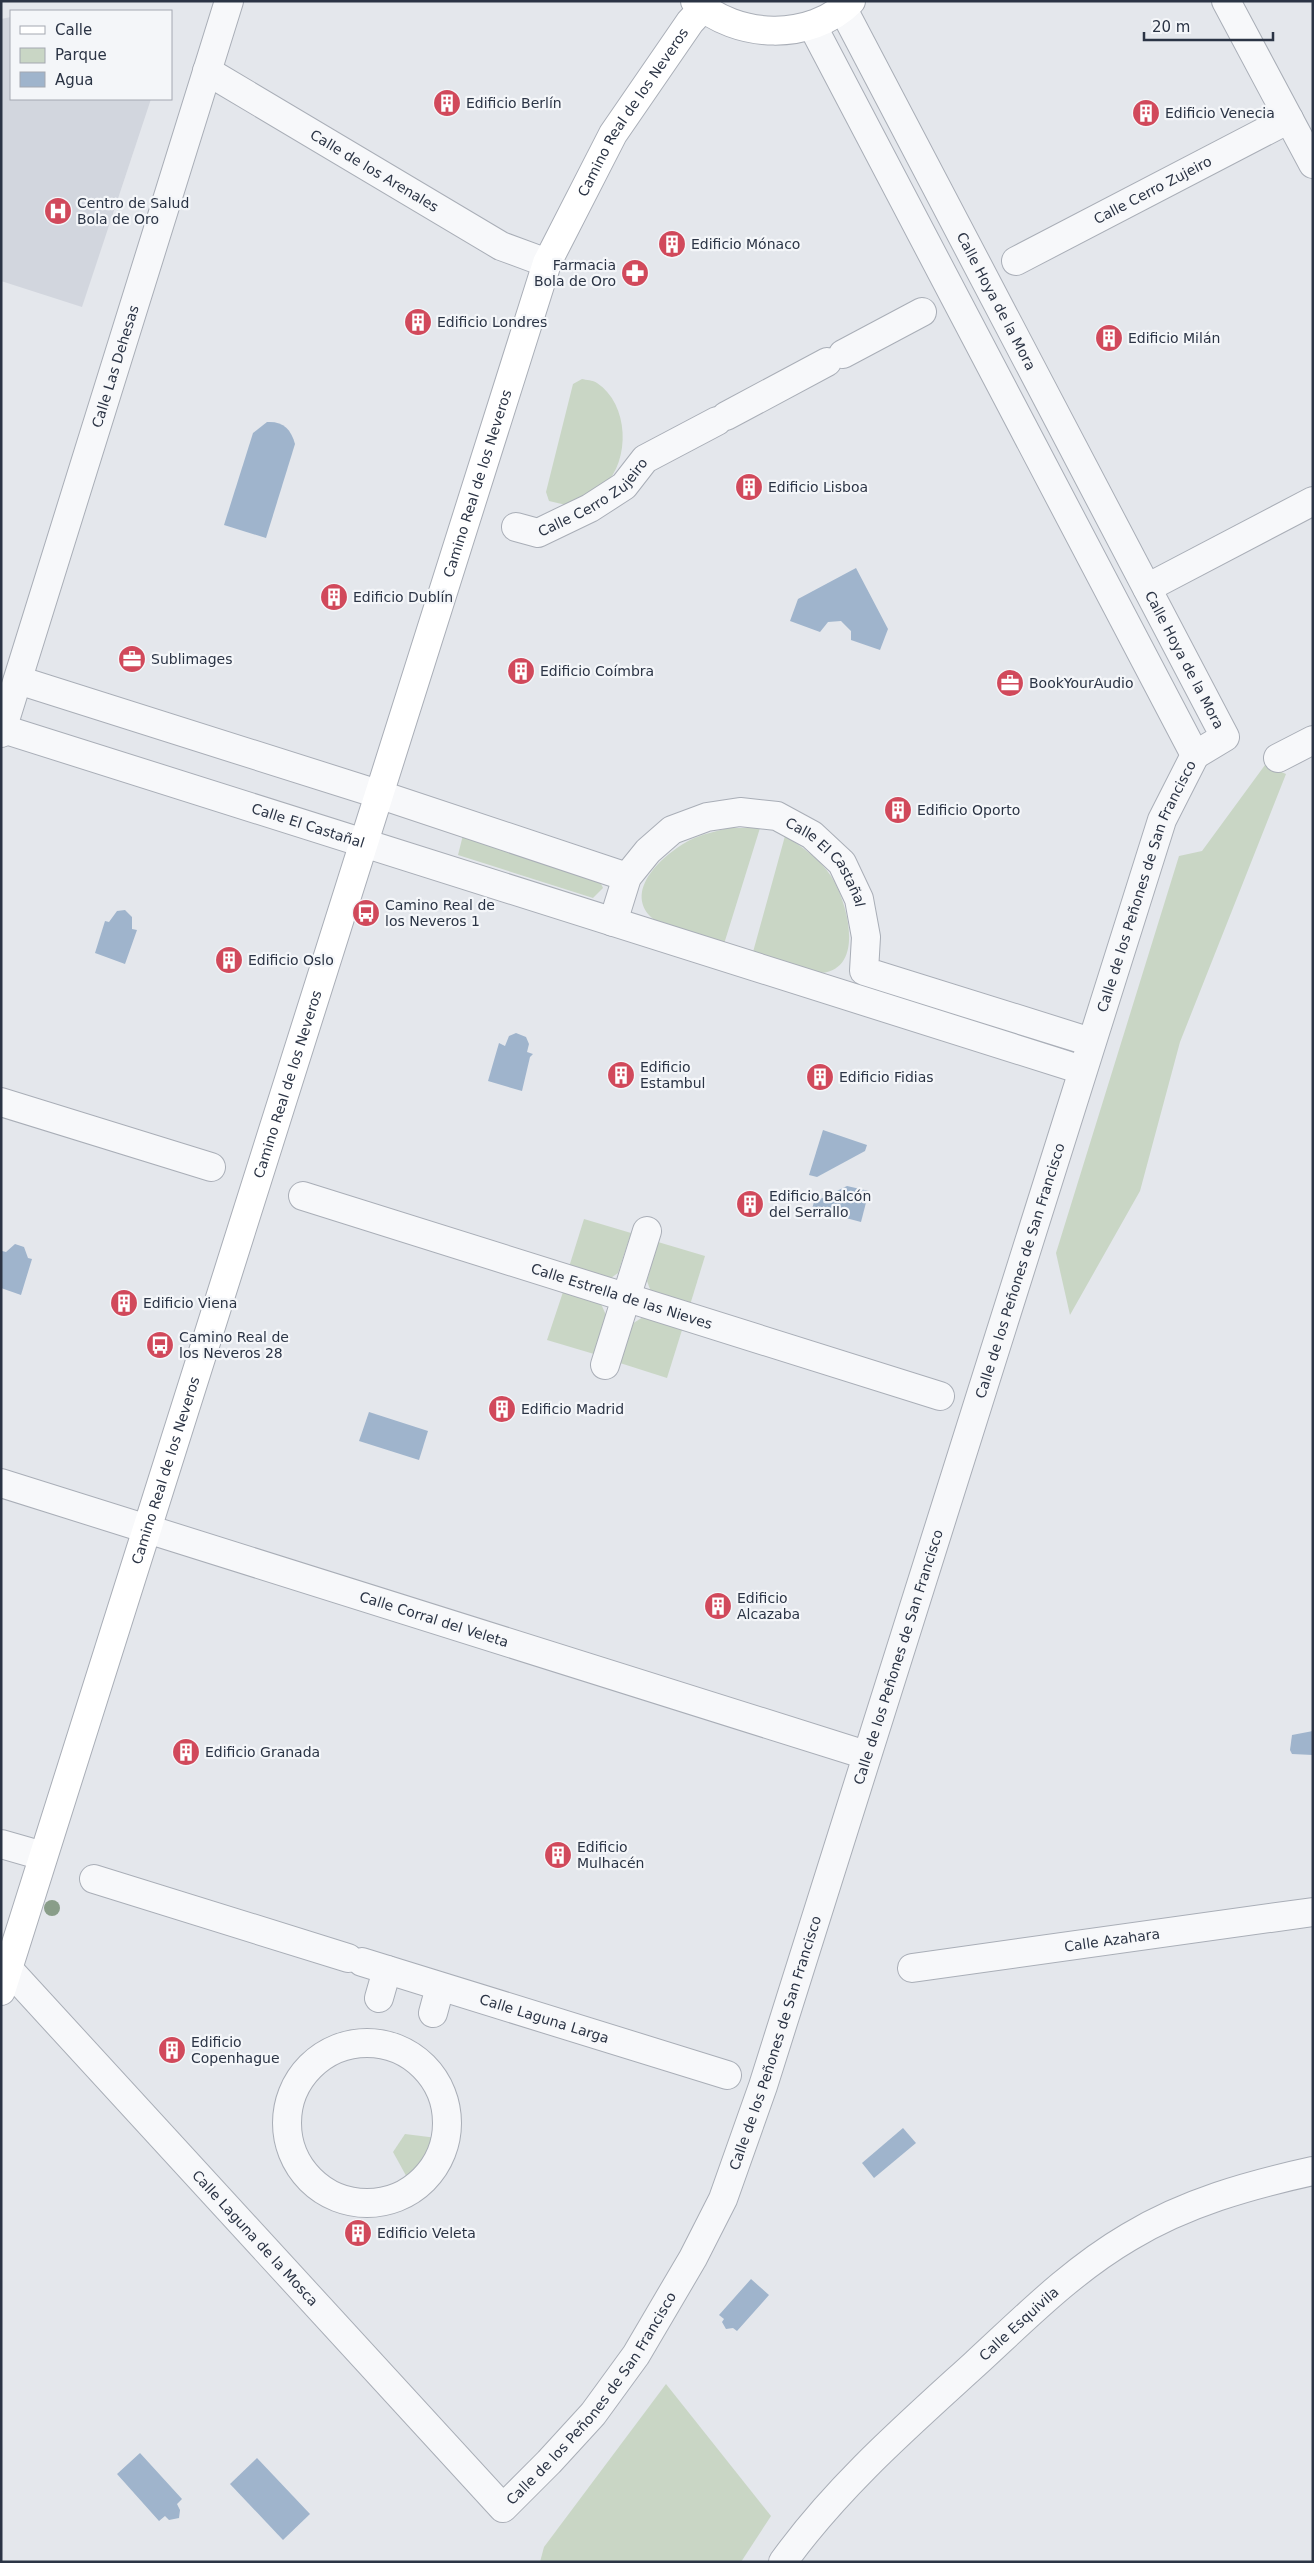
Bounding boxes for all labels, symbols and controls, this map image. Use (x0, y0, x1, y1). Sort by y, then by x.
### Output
legend (10, 10, 172, 100)
scale bar (1144, 10, 1273, 42)
text: 20 m (1152, 18, 1190, 36)
text: Calle (55, 21, 92, 39)
street label: Camino Real de los Neveros (574, 25, 691, 199)
text: Parque (55, 46, 107, 64)
text: Agua (55, 71, 93, 89)
building icon: Edificio Berlín (432, 88, 462, 118)
place label: Edificio Berlín (466, 95, 562, 111)
building icon: Edificio Venecia (1131, 98, 1161, 128)
place label: Edificio Venecia (1165, 105, 1275, 121)
street label: Calle de los Arenales (308, 126, 442, 215)
street label: Calle Cerro Zujeiro (1091, 153, 1214, 227)
place label: Centro de Salud Bola de Oro (77, 195, 189, 227)
hospital icon: Centro de Salud Bola de Oro (43, 196, 73, 226)
building icon: Edificio Mónaco (657, 229, 687, 259)
street label: Calle Hoya de la Mora (954, 229, 1039, 373)
place label: Edificio Mónaco (691, 236, 800, 252)
place label: Farmacia Bola de Oro (534, 257, 616, 289)
pharmacy icon: Farmacia Bola de Oro (620, 258, 650, 288)
street label: Calle Las Dehesas (89, 303, 142, 430)
building icon: Edificio Londres (403, 307, 433, 337)
place label: Edificio Londres (437, 314, 547, 330)
building icon: Edificio Milán (1094, 323, 1124, 353)
place label: Edificio Milán (1128, 330, 1220, 346)
street label: Camino Real de los Neveros (440, 388, 514, 579)
street label: Calle Cerro Zujeiro (535, 455, 651, 540)
building icon: Edificio Lisboa (734, 472, 764, 502)
place label: Edificio Lisboa (768, 479, 868, 495)
building icon: Edificio Dublín (319, 582, 349, 612)
street label: Calle Hoya de la Mora (1142, 588, 1227, 732)
place label: Edificio Dublín (353, 589, 453, 605)
office icon: Sublimages (117, 644, 147, 674)
place label: Sublimages (151, 651, 232, 667)
building icon: Edificio Coímbra (506, 656, 536, 686)
place label: Edificio Coímbra (540, 663, 654, 679)
office icon: BookYourAudio (995, 668, 1025, 698)
place label: BookYourAudio (1029, 675, 1134, 691)
street label: Calle de los Peñones de San Francisco (1094, 758, 1199, 1014)
building icon: Edificio Oporto (883, 795, 913, 825)
street label: Calle El Castañal (250, 800, 367, 851)
place label: Edificio Oporto (917, 802, 1020, 818)
street label: Calle El Castañal (783, 814, 868, 908)
place label: Camino Real de los Neveros 1 (385, 897, 495, 929)
bus stop icon: Camino Real de los Neveros 1 (351, 898, 381, 928)
building icon: Edificio Oslo (214, 945, 244, 975)
place label: Edificio Oslo (248, 952, 334, 968)
street label: Camino Real de los Neveros (250, 988, 325, 1180)
place label: Edificio Estambul (640, 1059, 706, 1091)
building icon: Edificio Estambul (606, 1060, 636, 1090)
building icon: Edificio Fidias (805, 1062, 835, 1092)
place label: Edificio Fidias (839, 1069, 934, 1085)
street label: Calle de los Peñones de San Francisco (972, 1141, 1068, 1400)
place label: Edificio Balcón del Serrallo (769, 1188, 871, 1220)
building icon: Edificio Balcón del Serrallo (735, 1189, 765, 1219)
street label: Calle Estrella de las Nieves (529, 1260, 714, 1332)
building icon: Edificio Viena (109, 1288, 139, 1318)
place label: Edificio Viena (143, 1295, 237, 1311)
place label: Camino Real de los Neveros 28 (179, 1329, 289, 1361)
bus stop icon: Camino Real de los Neveros 28 (145, 1330, 175, 1360)
street label: Camino Real de los Neveros (128, 1374, 203, 1566)
building icon: Edificio Madrid (487, 1394, 517, 1424)
place label: Edificio Madrid (521, 1401, 624, 1417)
street label: Calle de los Peñones de San Francisco (850, 1527, 946, 1787)
street label: Calle Corral del Veleta (358, 1588, 511, 1650)
place label: Edificio Alcazaba (737, 1590, 800, 1622)
building icon: Edificio Alcazaba (703, 1591, 733, 1621)
building icon: Edificio Granada (171, 1737, 201, 1767)
place label: Edificio Granada (205, 1744, 320, 1760)
place label: Edificio Mulhacén (577, 1839, 644, 1871)
building icon: Edificio Mulhacén (543, 1840, 573, 1870)
street label: Calle de los Peñones de San Francisco (726, 1914, 824, 2172)
street label: Calle Azahara (1063, 1925, 1161, 1955)
street label: Calle Laguna Larga (478, 1991, 611, 2046)
place label: Edificio Copenhague (191, 2034, 280, 2066)
building icon: Edificio Copenhague (157, 2035, 187, 2065)
street label: Calle Laguna de la Mosca (189, 2167, 321, 2309)
building icon: Edificio Veleta (343, 2218, 373, 2248)
place label: Edificio Veleta (377, 2225, 476, 2241)
street label: Calle Esquivila (976, 2283, 1062, 2364)
street label: Calle de los Peñones de San Francisco (503, 2289, 679, 2508)

